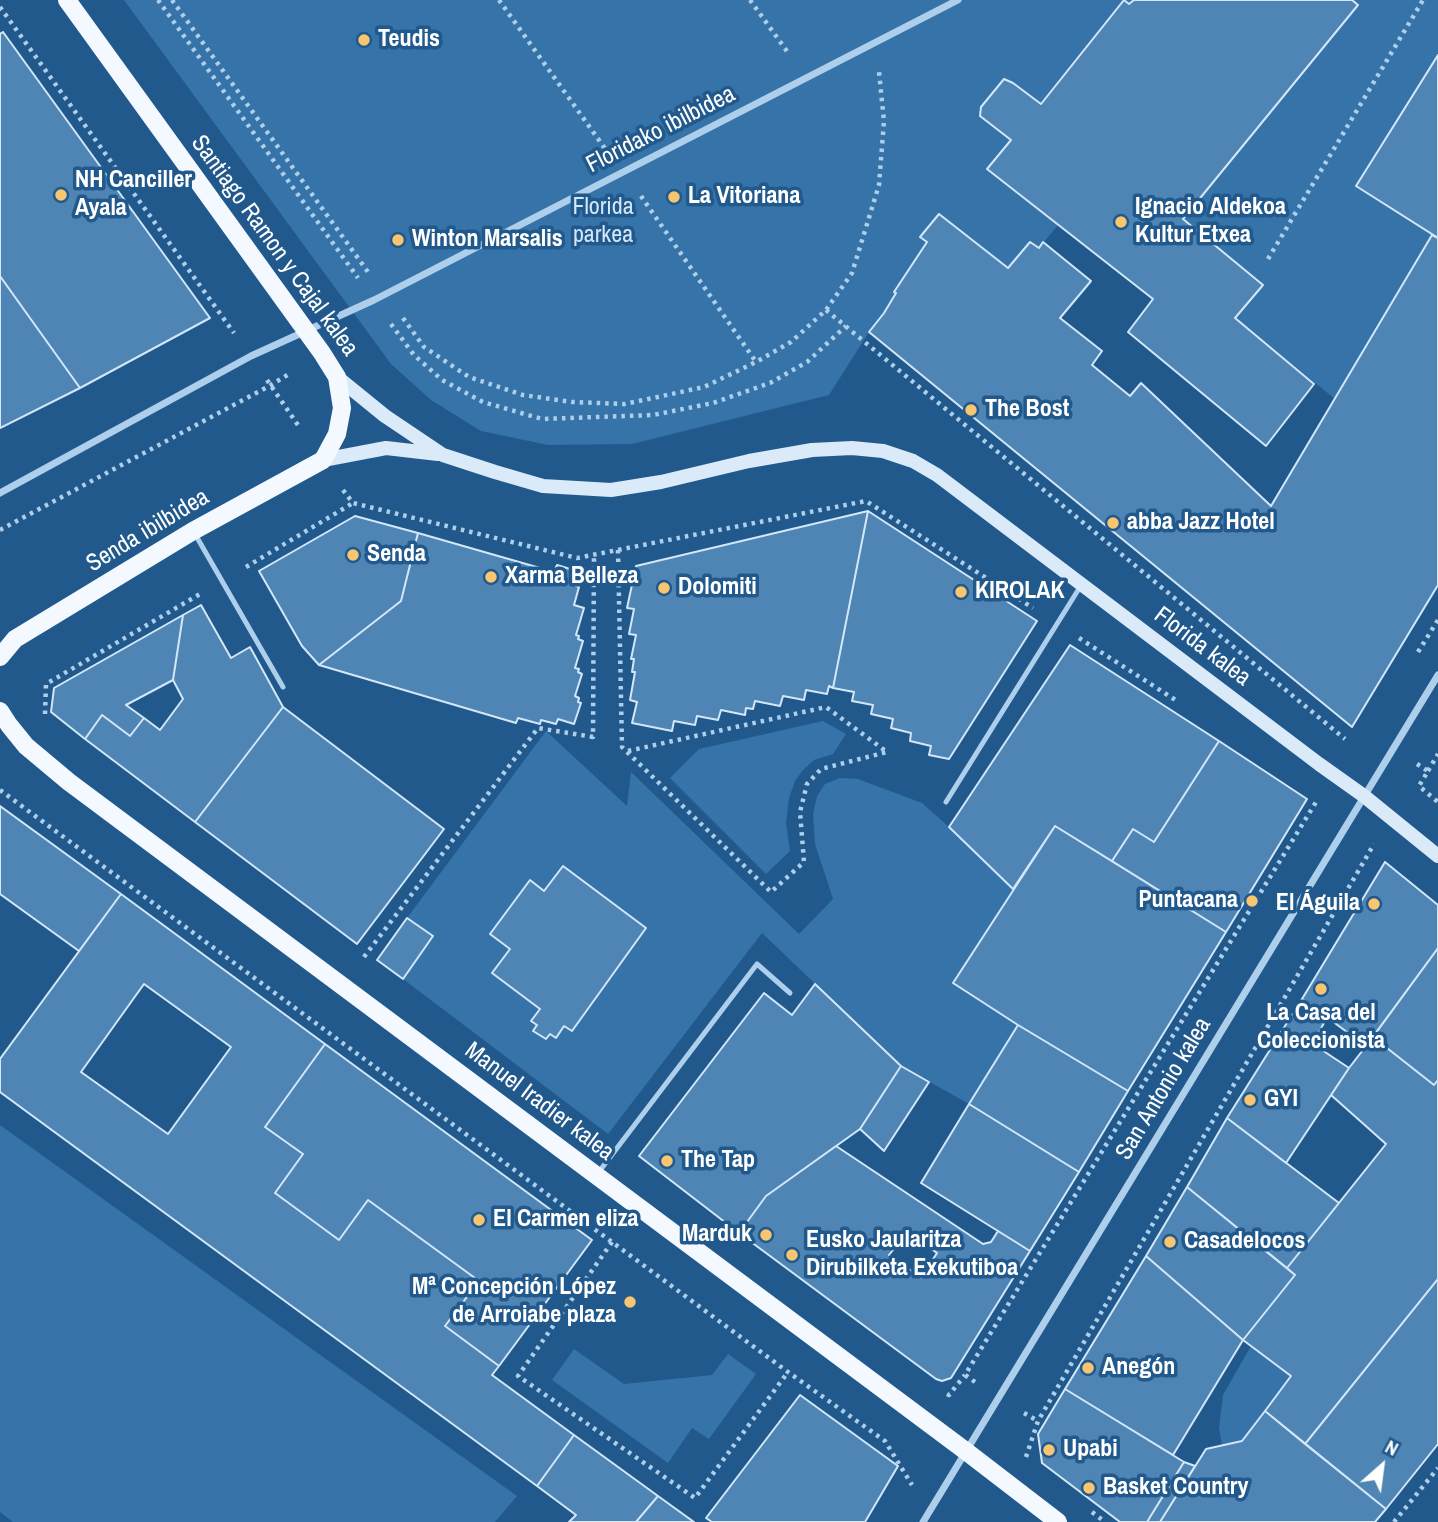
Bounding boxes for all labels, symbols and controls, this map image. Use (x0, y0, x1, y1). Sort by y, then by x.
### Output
place label: Teudis (378, 26, 440, 54)
marker: Teudis (356, 32, 372, 48)
street label: Floridako ibilbidea (582, 80, 740, 180)
street label: Santiago Ramon y Cajal kalea (184, 130, 364, 362)
place label: NH Canciller Ayala (75, 167, 192, 223)
place label: La Vitoriana (688, 183, 800, 211)
marker: NH Canciller Ayala (53, 187, 69, 203)
marker: La Vitoriana (666, 189, 682, 205)
park label: Florida parkea (572, 194, 634, 250)
place label: Ignacio Aldekoa Kultur Etxea (1135, 194, 1286, 250)
marker: Ignacio Aldekoa Kultur Etxea (1113, 214, 1129, 230)
place label: Winton Marsalis (412, 226, 563, 254)
marker: Winton Marsalis (390, 232, 406, 248)
place label: The Bost (985, 396, 1069, 424)
marker: The Bost (963, 402, 979, 418)
street label: Senda ibilbidea (81, 483, 215, 579)
place label: abba Jazz Hotel (1127, 509, 1275, 537)
marker: abba Jazz Hotel (1105, 515, 1121, 531)
place label: Senda (367, 541, 426, 569)
marker: Senda (345, 547, 361, 563)
place label: Xarma Belleza (505, 563, 638, 591)
marker: Xarma Belleza (483, 569, 499, 585)
place label: Dolomiti (678, 574, 757, 602)
place label: KIROLAK (975, 578, 1065, 606)
marker: Dolomiti (656, 580, 672, 596)
marker: KIROLAK (953, 584, 969, 600)
street label: Florida kalea (1148, 601, 1256, 693)
place label: Puntacana (1138, 887, 1238, 915)
place label: El Águila (1276, 890, 1360, 918)
marker: Puntacana (1244, 893, 1260, 909)
marker: El Águila (1366, 896, 1382, 912)
marker: La Casa del Coleccionista (1313, 981, 1329, 997)
place label: La Casa del Coleccionista (1257, 1000, 1385, 1056)
street label: San Antonio kalea (1110, 1013, 1218, 1165)
street label: Manuel Iradier kalea (459, 1037, 619, 1167)
place label: GYI (1264, 1086, 1298, 1114)
marker: GYI (1242, 1092, 1258, 1108)
place label: The Tap (681, 1147, 755, 1175)
marker: The Tap (659, 1153, 675, 1169)
place label: El Carmen eliza (493, 1206, 638, 1234)
marker: El Carmen eliza (471, 1212, 487, 1228)
place label: Marduk (682, 1221, 752, 1249)
marker: Marduk (758, 1227, 774, 1243)
place label: Eusko Jaularitza Dirubilketa Exekutiboa (806, 1227, 1018, 1283)
place label: Casadelocos (1184, 1228, 1305, 1256)
marker: Casadelocos (1162, 1234, 1178, 1250)
marker: Eusko Jaularitza Dirubilketa Exekutiboa (784, 1247, 800, 1263)
place label: Mª Concepción López de Arroiabe plaza (412, 1274, 616, 1330)
marker: Mª Concepción López de Arroiabe plaza (622, 1294, 638, 1310)
place label: Anegón (1102, 1354, 1175, 1382)
marker: Anegón (1080, 1360, 1096, 1376)
north arrow (1347, 1431, 1417, 1501)
text: N (1381, 1433, 1403, 1462)
place label: Upabi (1063, 1436, 1118, 1464)
marker: Upabi (1041, 1442, 1057, 1458)
place label: Basket Country (1103, 1474, 1248, 1502)
marker: Basket Country (1081, 1480, 1097, 1496)

